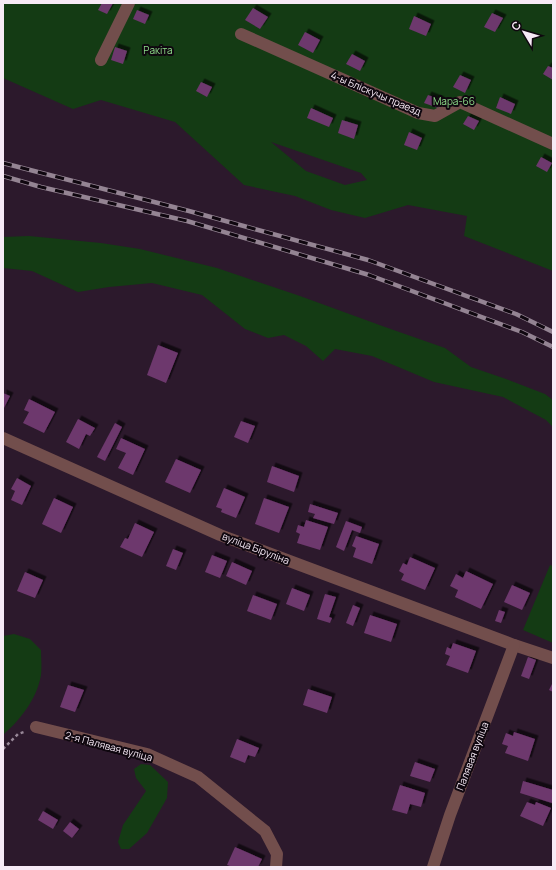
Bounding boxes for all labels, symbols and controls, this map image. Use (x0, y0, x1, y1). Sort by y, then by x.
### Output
north arrow (504, 12, 544, 52)
text: С (507, 18, 524, 33)
park label: Ракіта (143, 43, 173, 57)
street label: 4-ы Бліскучы праезд (329, 68, 423, 118)
park label: Мара-66 (433, 94, 475, 108)
street label: вуліца Біруліна (220, 529, 292, 567)
street label: Палявая вуліца (452, 720, 492, 792)
street label: 2-я Палявая вуліца (64, 728, 154, 764)

